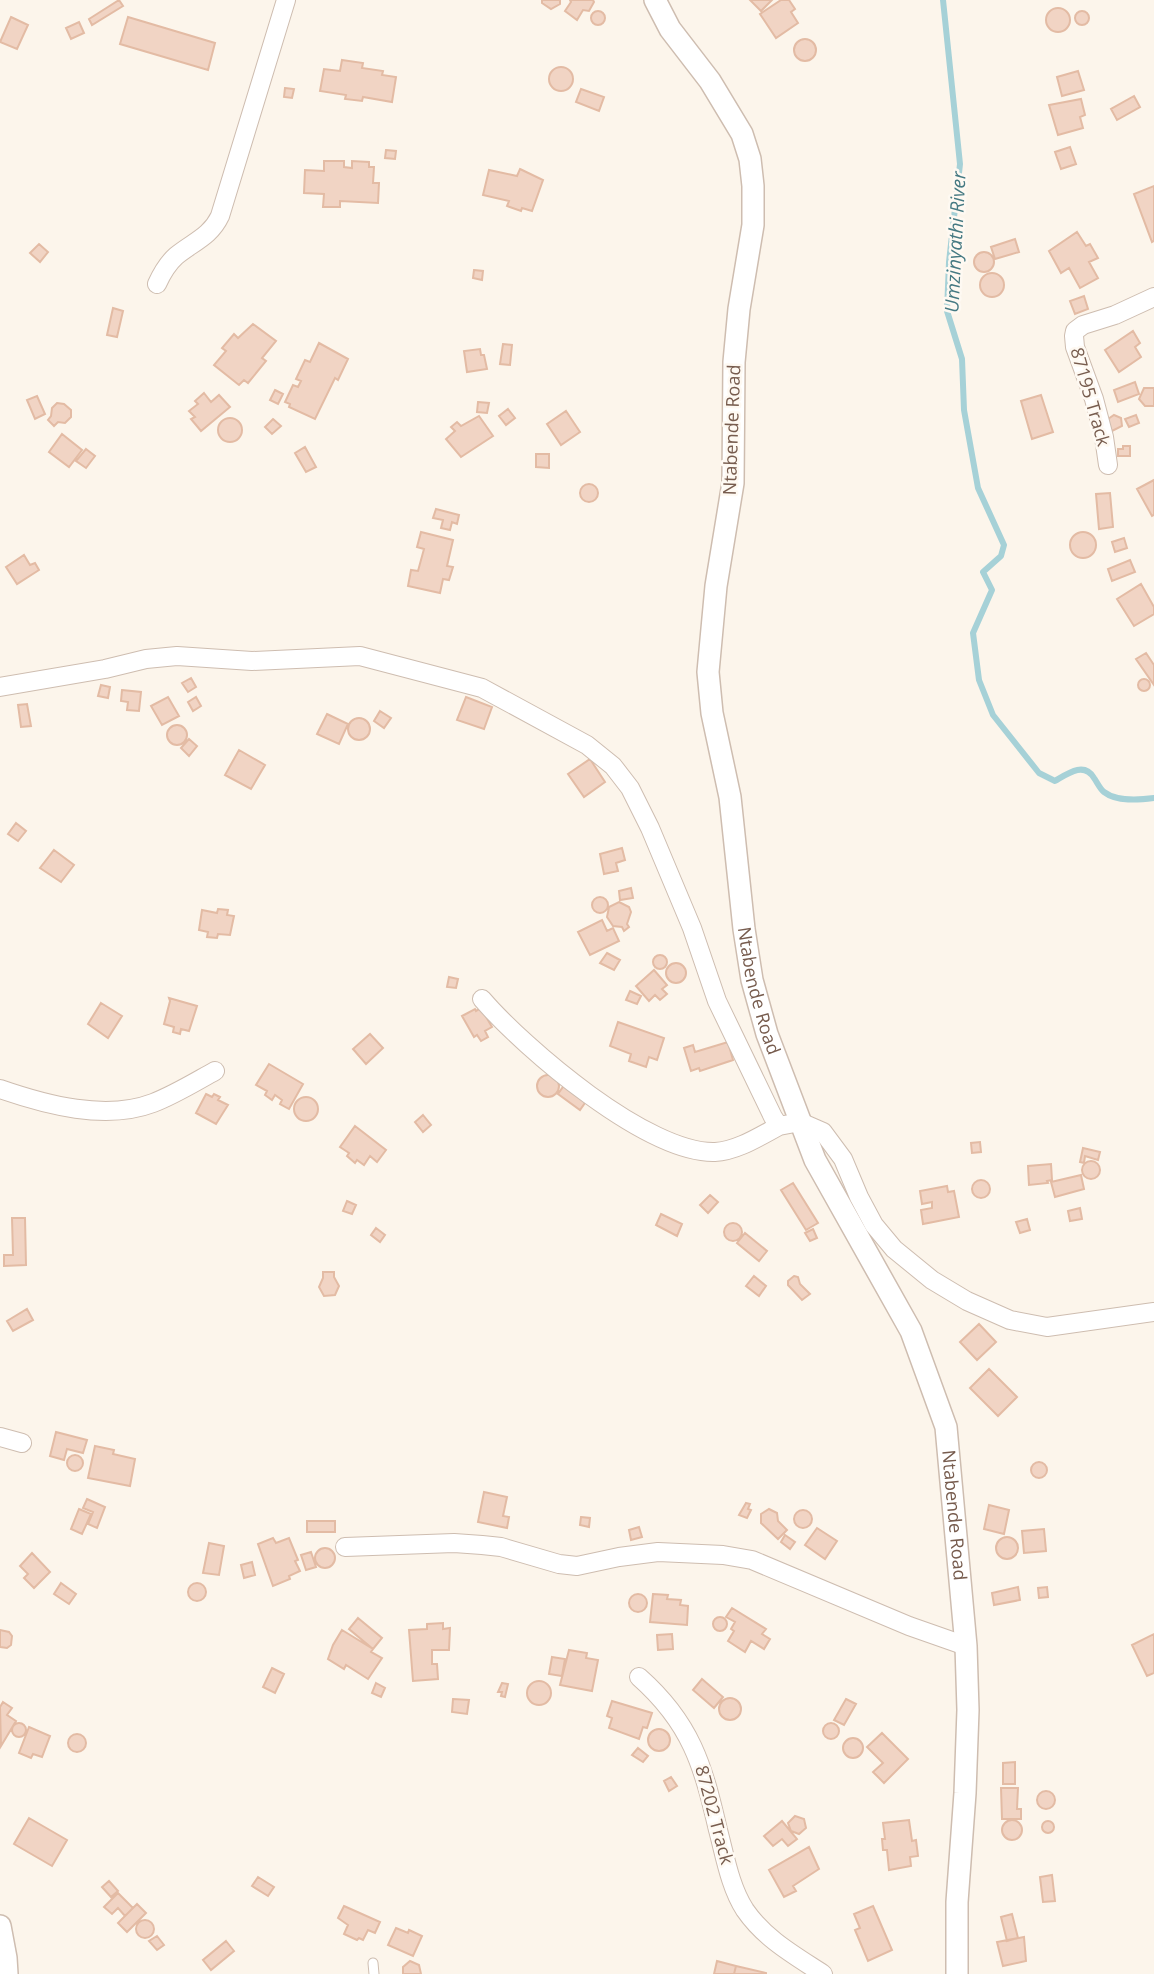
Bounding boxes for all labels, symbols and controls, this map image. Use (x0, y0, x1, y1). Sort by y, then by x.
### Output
water label: Umzinyathi River (938, 169, 972, 313)
street label: 87195 Track (1065, 345, 1117, 449)
street label: Ntabende Road (717, 364, 745, 496)
street label: Ntabende Road (733, 925, 787, 1058)
street label: Ntabende Road (937, 1449, 973, 1581)
street label: 87202 Track (690, 1763, 740, 1867)

